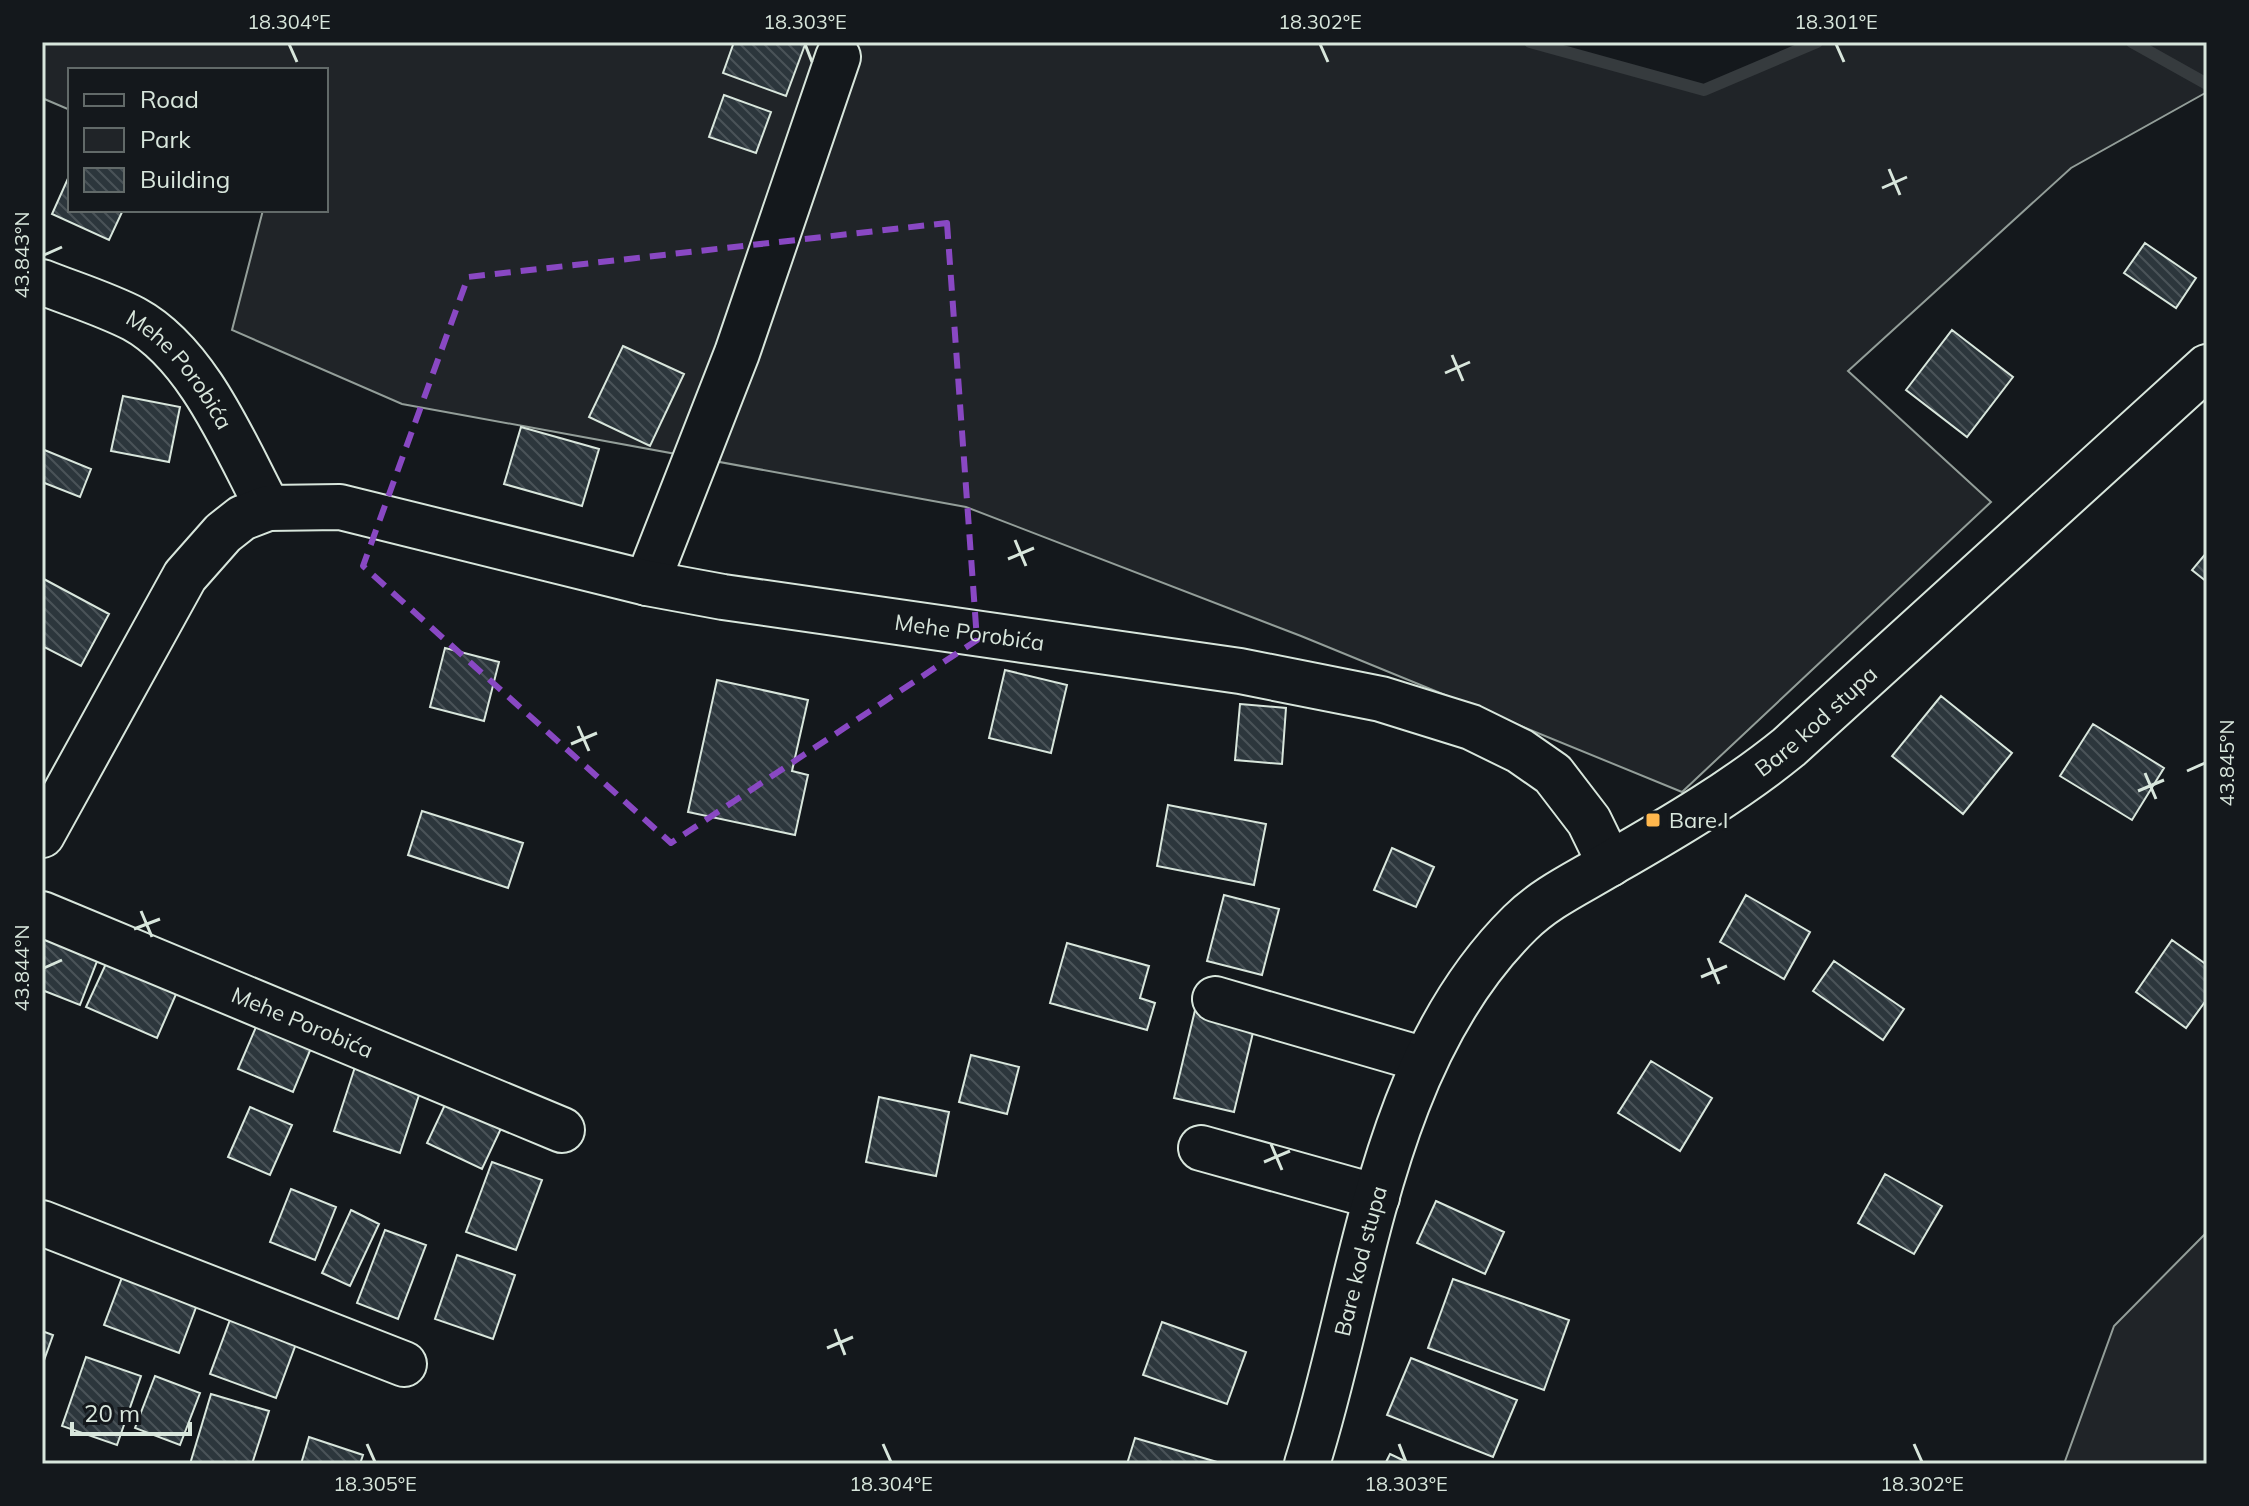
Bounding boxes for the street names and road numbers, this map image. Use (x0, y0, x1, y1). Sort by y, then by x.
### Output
street label: Mehe Porobića (121, 304, 239, 434)
street label: Mehe Porobića (893, 608, 1046, 657)
street label: Bare kod stupa (1749, 660, 1883, 782)
street label: Mehe Porobića (227, 980, 377, 1064)
street label: Bare kod stupa (1328, 1183, 1393, 1339)

